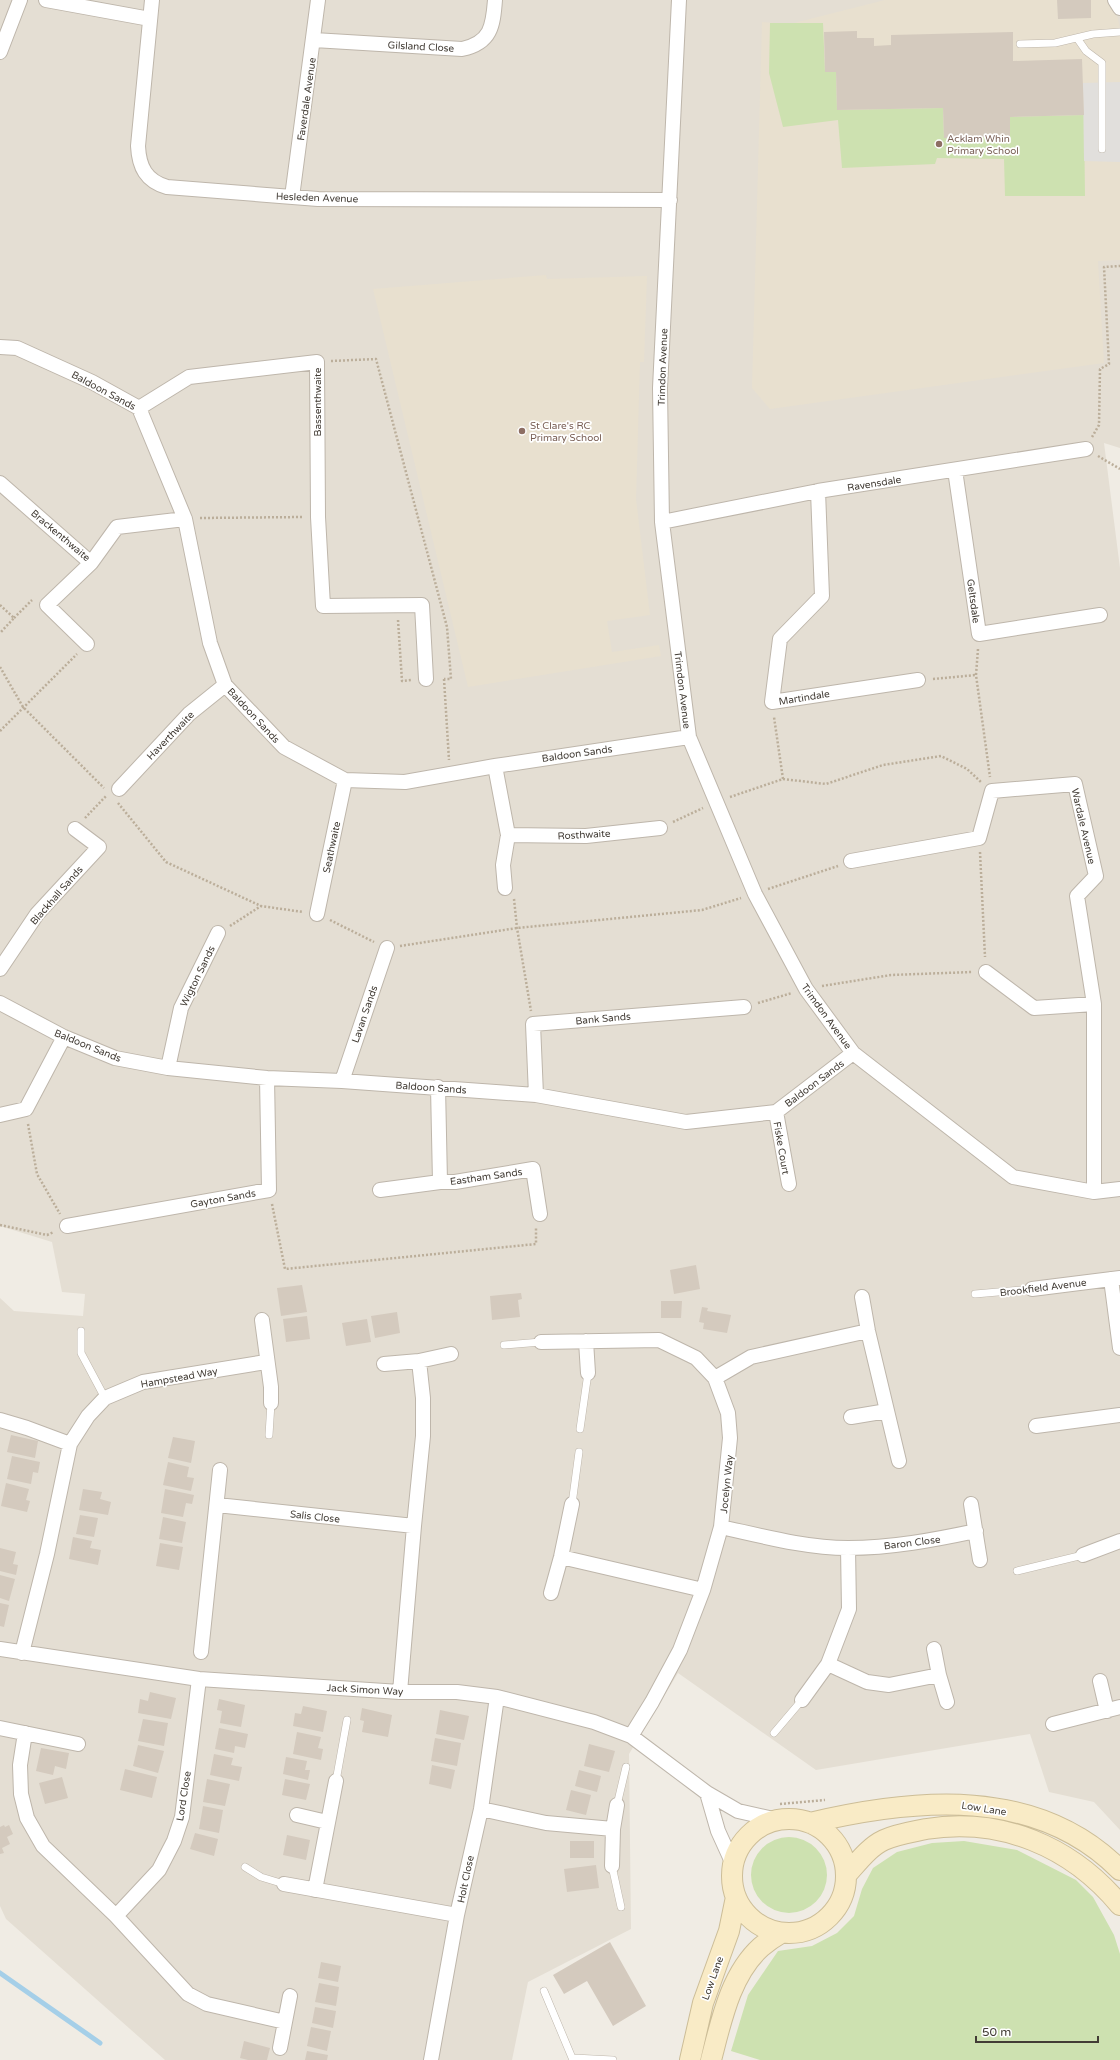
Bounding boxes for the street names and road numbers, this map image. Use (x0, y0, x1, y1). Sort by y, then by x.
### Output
street label: Gilsland Close (387, 39, 455, 55)
street label: Faverdale Avenue (295, 56, 319, 142)
street label: Hesleden Avenue (276, 191, 359, 205)
street label: Trimdon Avenue (656, 328, 670, 406)
street label: Bassenthwaite (312, 367, 324, 436)
street label: Baldoon Sands (69, 369, 138, 413)
street label: Ravensdale (846, 474, 902, 494)
street label: Brackenthwaite (28, 507, 93, 564)
street label: Geltsdale (964, 578, 982, 624)
street label: Trimdon Avenue (671, 651, 693, 730)
street label: Baldoon Sands (225, 686, 282, 746)
street label: Martindale (778, 688, 831, 708)
street label: Haverthwaite (145, 709, 197, 763)
street label: Baldoon Sands (541, 743, 613, 765)
street label: Wardale Avenue (1068, 787, 1098, 866)
street label: Seathwaite (321, 820, 343, 874)
street label: Rosthwaite (557, 828, 611, 842)
street label: Blackhall Sands (28, 864, 86, 928)
street label: Wigton Sands (178, 944, 218, 1009)
street label: Trimdon Avenue (798, 982, 854, 1052)
street label: Lavan Sands (350, 984, 380, 1045)
street label: Bank Sands (575, 1011, 632, 1027)
street label: Baldoon Sands (52, 1027, 123, 1065)
street label: Baldoon Sands (783, 1057, 847, 1110)
street label: Baldoon Sands (395, 1080, 467, 1096)
street label: Fiske Court (770, 1121, 792, 1176)
street label: Eastham Sands (449, 1166, 523, 1188)
street label: Gayton Sands (190, 1187, 257, 1211)
street label: Brookfield Avenue (999, 1277, 1088, 1299)
street label: Hampstead Way (140, 1365, 219, 1391)
street label: Jocelyn Way (718, 1454, 736, 1514)
street label: Salis Close (289, 1508, 341, 1526)
street label: Baron Close (883, 1534, 941, 1552)
street label: Jack Simon Way (326, 1682, 404, 1698)
street label: Lord Close (174, 1770, 194, 1822)
street label: Low Lane (960, 1800, 1008, 1819)
street label: Holt Close (455, 1854, 477, 1904)
street label: Low Lane (700, 1955, 726, 2002)

